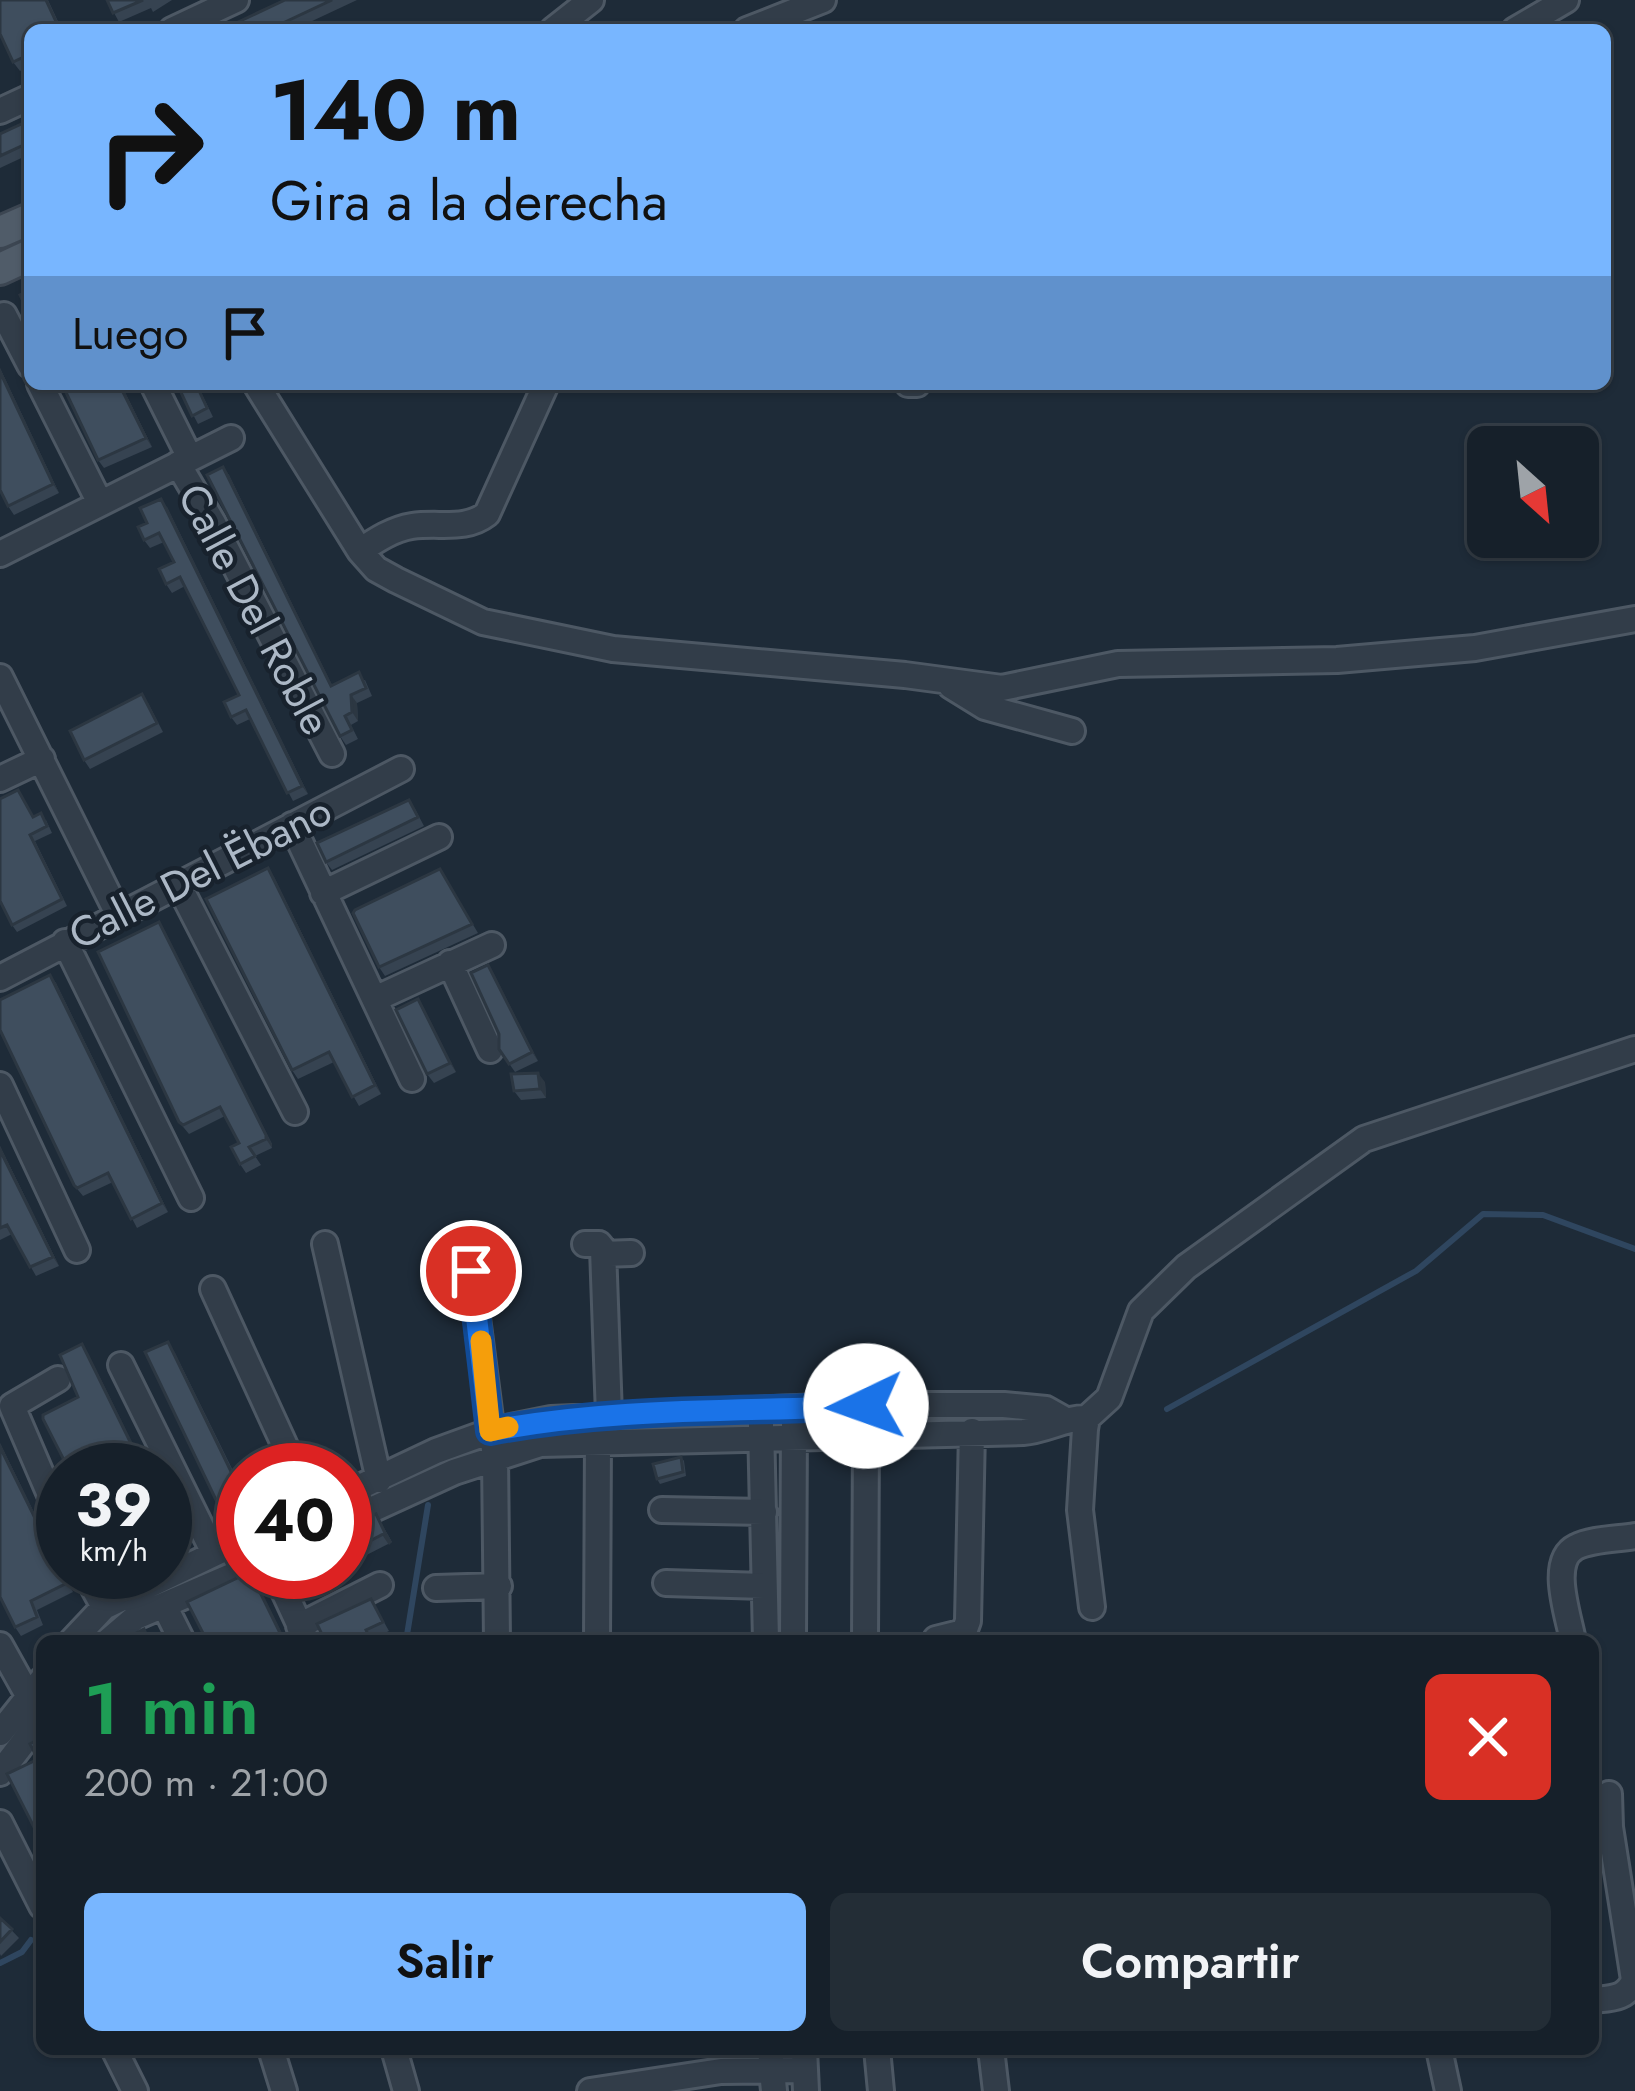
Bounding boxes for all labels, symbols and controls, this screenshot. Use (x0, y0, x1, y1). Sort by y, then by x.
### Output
text: 140 m (270, 50, 521, 172)
icon: right (72, 72, 228, 228)
text: Gira a la derecha (270, 162, 668, 240)
icon: arrive (212, 300, 278, 366)
text: Luego (72, 301, 188, 366)
north arrow (1467, 426, 1599, 558)
map controls (1467, 426, 1599, 558)
street label: Calle Del Roble (163, 473, 346, 746)
street label: Calle Del Ëbano (58, 780, 342, 965)
pin (420, 1220, 522, 1322)
icon: arrive (438, 1238, 504, 1304)
position arrow (803, 1343, 929, 1469)
speed limit sign: 40 (216, 1443, 372, 1599)
text: 39 (75, 1462, 153, 1549)
text: km/h (80, 1529, 148, 1572)
text: 1 min (84, 1657, 259, 1761)
button: close (1425, 1674, 1551, 1800)
text: 200 m · 21:00 (84, 1754, 328, 1811)
button: Salir (84, 1893, 806, 2031)
button: Compartir (830, 1893, 1551, 2031)

